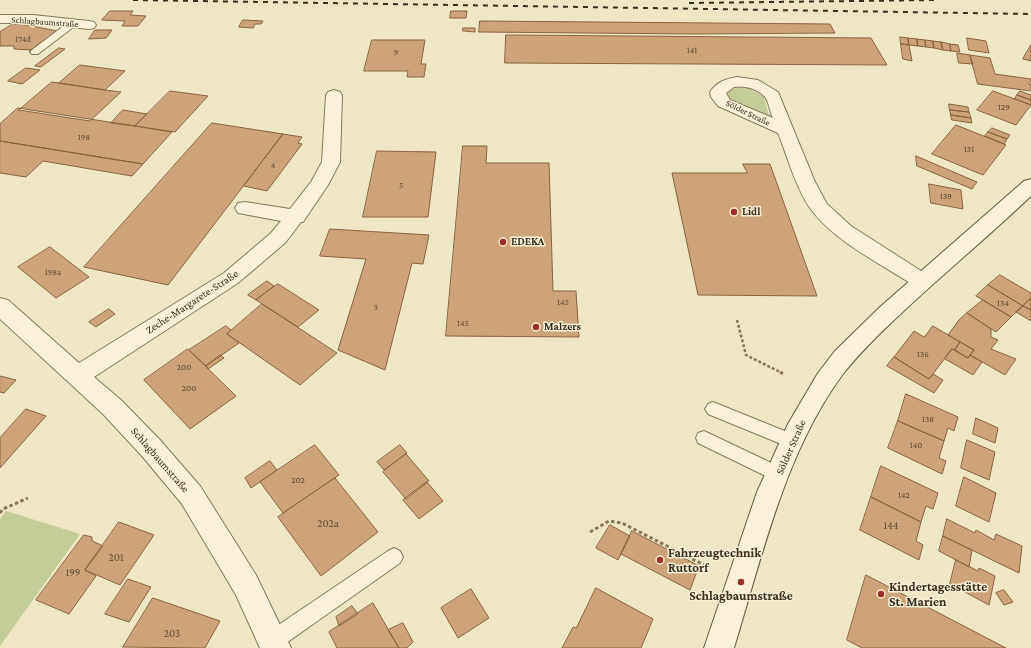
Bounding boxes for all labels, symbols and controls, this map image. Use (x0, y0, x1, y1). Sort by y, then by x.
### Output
street label: Schlagbaumstraße (11, 14, 79, 30)
house number: 174d (15, 34, 31, 44)
house number: 141 (687, 45, 697, 55)
house number: 9 (394, 47, 398, 57)
street label: Sölder Straße (724, 98, 772, 128)
house number: 129 (998, 102, 1010, 112)
house number: 198 (78, 132, 90, 142)
house number: 131 (964, 144, 974, 154)
house number: 4 (271, 160, 275, 170)
house number: 5 (399, 180, 403, 190)
house number: 139 (940, 191, 952, 201)
place label: Lidl (742, 205, 760, 219)
marker: Lidl (729, 207, 739, 217)
place label: EDEKA (511, 235, 544, 249)
marker: EDEKA (498, 237, 508, 247)
house number: 198a (45, 267, 61, 277)
street label: Zeche-Margarete-Straße (143, 267, 241, 337)
house number: 145 (557, 297, 569, 307)
house number: 134 (997, 298, 1009, 308)
house number: 3 (374, 302, 378, 312)
house number: 145 (457, 318, 469, 328)
place label: Malzers (544, 320, 581, 334)
marker: Malzers (531, 322, 541, 332)
house number: 136 (917, 349, 929, 359)
house number: 200 (177, 362, 191, 372)
house number: 200 (182, 383, 196, 393)
house number: 138 (922, 414, 934, 424)
street label: Sölder Straße (773, 418, 809, 476)
street label: Schlagbaumstraße (128, 425, 192, 495)
house number: 140 (910, 440, 922, 450)
house number: 202 (291, 475, 305, 485)
house number: 142 (898, 490, 910, 500)
house number: 202a (317, 517, 339, 531)
house number: 144 (884, 519, 898, 533)
place label: Fahrzeugtechnik Ruttorf (668, 545, 761, 576)
house number: 201 (108, 551, 124, 565)
marker: Fahrzeugtechnik Ruttorf (655, 555, 665, 565)
house number: 199 (66, 566, 80, 580)
marker: Schlagbaumstraße (736, 577, 746, 587)
place label: Kindertagesstätte St. Marien (889, 579, 987, 610)
place label: Schlagbaumstraße (689, 588, 793, 604)
marker: Kindertagesstätte St. Marien (876, 589, 886, 599)
house number: 203 (164, 627, 180, 641)

